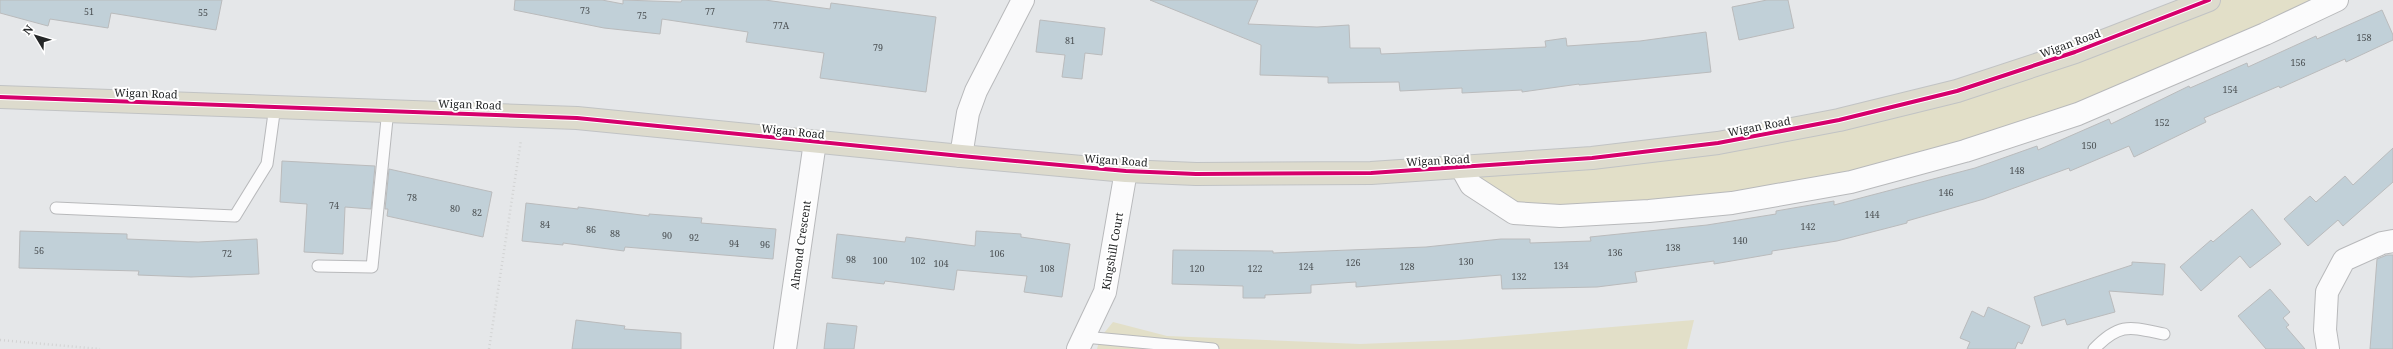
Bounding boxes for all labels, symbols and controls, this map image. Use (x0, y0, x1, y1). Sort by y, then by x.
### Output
house number: 73 (580, 4, 590, 17)
house number: 51 (84, 5, 94, 18)
house number: 77 (705, 5, 715, 18)
house number: 55 (198, 6, 208, 19)
house number: 75 (637, 9, 647, 22)
north arrow (16, 16, 56, 56)
house number: 77A (773, 19, 790, 32)
text: N (19, 21, 37, 38)
street label: Wigan Road (2038, 25, 2103, 61)
house number: 158 (2356, 31, 2372, 44)
house number: 81 (1065, 34, 1075, 47)
house number: 79 (873, 41, 883, 54)
house number: 156 (2290, 56, 2306, 69)
house number: 154 (2222, 83, 2238, 96)
street label: Wigan Road (114, 84, 178, 102)
street label: Wigan Road (438, 95, 502, 113)
street label: Wigan Road (1726, 113, 1792, 139)
house number: 152 (2154, 116, 2170, 129)
street label: Wigan Road (761, 120, 826, 142)
house number: 150 (2081, 139, 2097, 152)
street label: Wigan Road (1084, 150, 1148, 170)
street label: Wigan Road (1406, 151, 1470, 169)
house number: 148 (2009, 164, 2025, 177)
house number: 146 (1938, 186, 1954, 199)
house number: 78 (407, 191, 417, 204)
house number: 74 (329, 199, 339, 212)
street label: Almond Crescent (786, 199, 814, 290)
house number: 80 (450, 202, 460, 215)
house number: 82 (472, 206, 482, 219)
house number: 144 (1864, 208, 1880, 221)
street label: Kingshill Court (1098, 211, 1126, 291)
house number: 84 (540, 218, 550, 231)
house number: 142 (1800, 220, 1816, 233)
house number: 86 (586, 223, 596, 236)
house number: 88 (610, 227, 620, 240)
house number: 90 (662, 229, 672, 242)
house number: 92 (689, 231, 699, 244)
house number: 140 (1732, 234, 1748, 247)
house number: 94 (729, 237, 739, 250)
house number: 96 (760, 238, 770, 251)
house number: 138 (1665, 241, 1681, 254)
house number: 56 (34, 244, 44, 257)
house number: 136 (1607, 246, 1623, 259)
house number: 72 (222, 247, 232, 260)
house number: 106 (989, 247, 1005, 260)
house number: 98 (846, 253, 856, 266)
house number: 100 (872, 254, 888, 267)
house number: 102 (910, 254, 926, 267)
house number: 130 (1458, 255, 1474, 268)
house number: 126 (1345, 256, 1361, 269)
house number: 104 (933, 257, 949, 270)
house number: 134 (1553, 259, 1569, 272)
house number: 124 (1298, 260, 1314, 273)
house number: 128 (1399, 260, 1415, 273)
house number: 108 (1039, 262, 1055, 275)
house number: 120 (1189, 262, 1205, 275)
house number: 122 (1247, 262, 1263, 275)
house number: 132 (1511, 270, 1527, 283)

